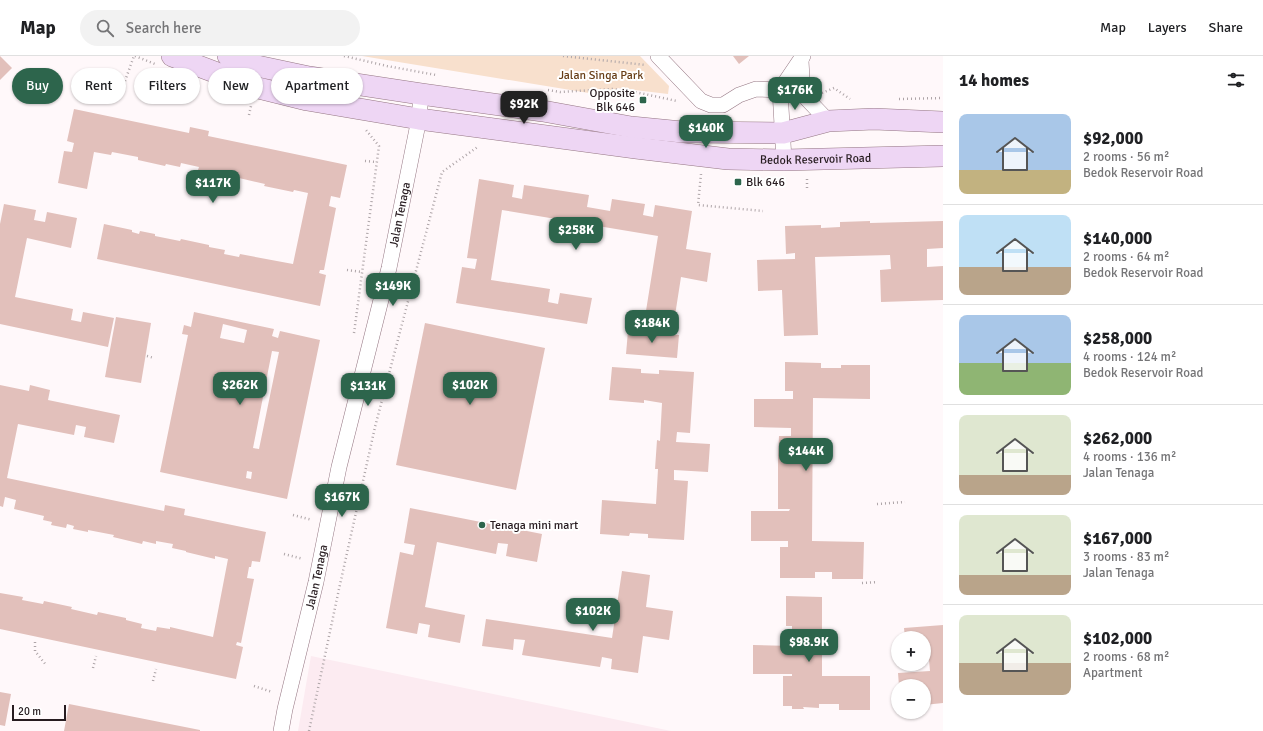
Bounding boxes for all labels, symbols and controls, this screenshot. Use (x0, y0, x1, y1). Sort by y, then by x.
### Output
search box (80, 10, 360, 46)
text: Map (20, 16, 56, 40)
icon: search (94, 17, 116, 39)
text: Search here (126, 19, 201, 37)
text: Map (1100, 19, 1126, 36)
text: Layers (1148, 19, 1187, 36)
text: Share (1209, 19, 1243, 36)
chip: Buy (12, 68, 63, 104)
chip: Rent (71, 68, 126, 104)
chip: Filters (134, 68, 200, 104)
chip: New (208, 68, 263, 104)
chip: Apartment (271, 68, 363, 104)
park label: Jalan Singa Park (559, 68, 643, 83)
icon: filters (1225, 69, 1247, 91)
text: 14 homes (959, 70, 1029, 91)
pin: $176K (767, 77, 823, 111)
text: $176K (777, 82, 813, 98)
place label: Opposite Blk 646 (590, 86, 635, 115)
pin: $92K (500, 91, 548, 125)
marker: Opposite Blk 646 (638, 95, 648, 105)
text: $92K (509, 96, 539, 112)
pin: $140K (678, 115, 734, 149)
text: $140K (688, 120, 724, 136)
text: $92,000 (1083, 128, 1143, 149)
icon: home (991, 130, 1039, 178)
text: 2 rooms · 56 m² (1083, 149, 1169, 165)
street label: Bedok Reservoir Road (760, 151, 871, 168)
text: Bedok Reservoir Road (1083, 165, 1203, 181)
pin: $117K (185, 170, 241, 204)
text: $117K (195, 175, 231, 191)
place label: Blk 646 (746, 175, 785, 190)
marker: Blk 646 (733, 177, 743, 187)
street label: Jalan Tenaga (386, 181, 414, 249)
pin: $258K (548, 217, 604, 251)
text: $258K (558, 222, 594, 238)
text: $140,000 (1083, 228, 1152, 249)
icon: home (991, 231, 1039, 279)
text: 2 rooms · 64 m² (1083, 249, 1169, 265)
text: Bedok Reservoir Road (1083, 265, 1203, 281)
pin: $149K (365, 273, 421, 307)
text: $149K (375, 278, 411, 294)
pin: $184K (624, 310, 680, 344)
text: $184K (634, 315, 670, 331)
text: $258,000 (1083, 328, 1152, 349)
icon: home (991, 331, 1039, 379)
text: 4 rooms · 124 m² (1083, 349, 1176, 365)
text: Bedok Reservoir Road (1083, 365, 1203, 381)
pin: $262K (212, 372, 268, 406)
pin: $102K (442, 372, 498, 406)
pin: $131K (340, 373, 396, 407)
text: $262K (222, 377, 258, 393)
text: $102K (452, 377, 488, 393)
text: $131K (350, 378, 386, 394)
text: $262,000 (1083, 428, 1152, 449)
icon: home (991, 431, 1039, 479)
pin: $144K (778, 438, 834, 472)
text: $144K (788, 443, 824, 459)
text: 4 rooms · 136 m² (1083, 449, 1176, 465)
text: Jalan Tenaga (1083, 465, 1154, 481)
pin: $167K (314, 484, 370, 518)
text: $167K (324, 489, 360, 505)
place label: Tenaga mini mart (490, 518, 578, 533)
marker: Tenaga mini mart (477, 520, 487, 530)
text: $167,000 (1083, 528, 1152, 549)
icon: home (991, 531, 1039, 579)
street label: Jalan Tenaga (303, 543, 331, 611)
text: 3 rooms · 83 m² (1083, 549, 1169, 565)
text: Jalan Tenaga (1083, 565, 1154, 581)
pin: $102K (565, 598, 621, 632)
text: $102K (575, 603, 611, 619)
text: $102,000 (1083, 628, 1152, 649)
pin: $98.9K (776, 629, 842, 663)
map controls (891, 631, 931, 719)
button: + (891, 631, 931, 671)
icon: home (991, 631, 1039, 679)
text: $98.9K (789, 634, 829, 650)
text: 2 rooms · 68 m² (1083, 649, 1169, 665)
text: Apartment (1083, 665, 1143, 681)
button: − (891, 679, 931, 719)
scale bar (12, 703, 66, 722)
text: 20 m (18, 705, 41, 718)

